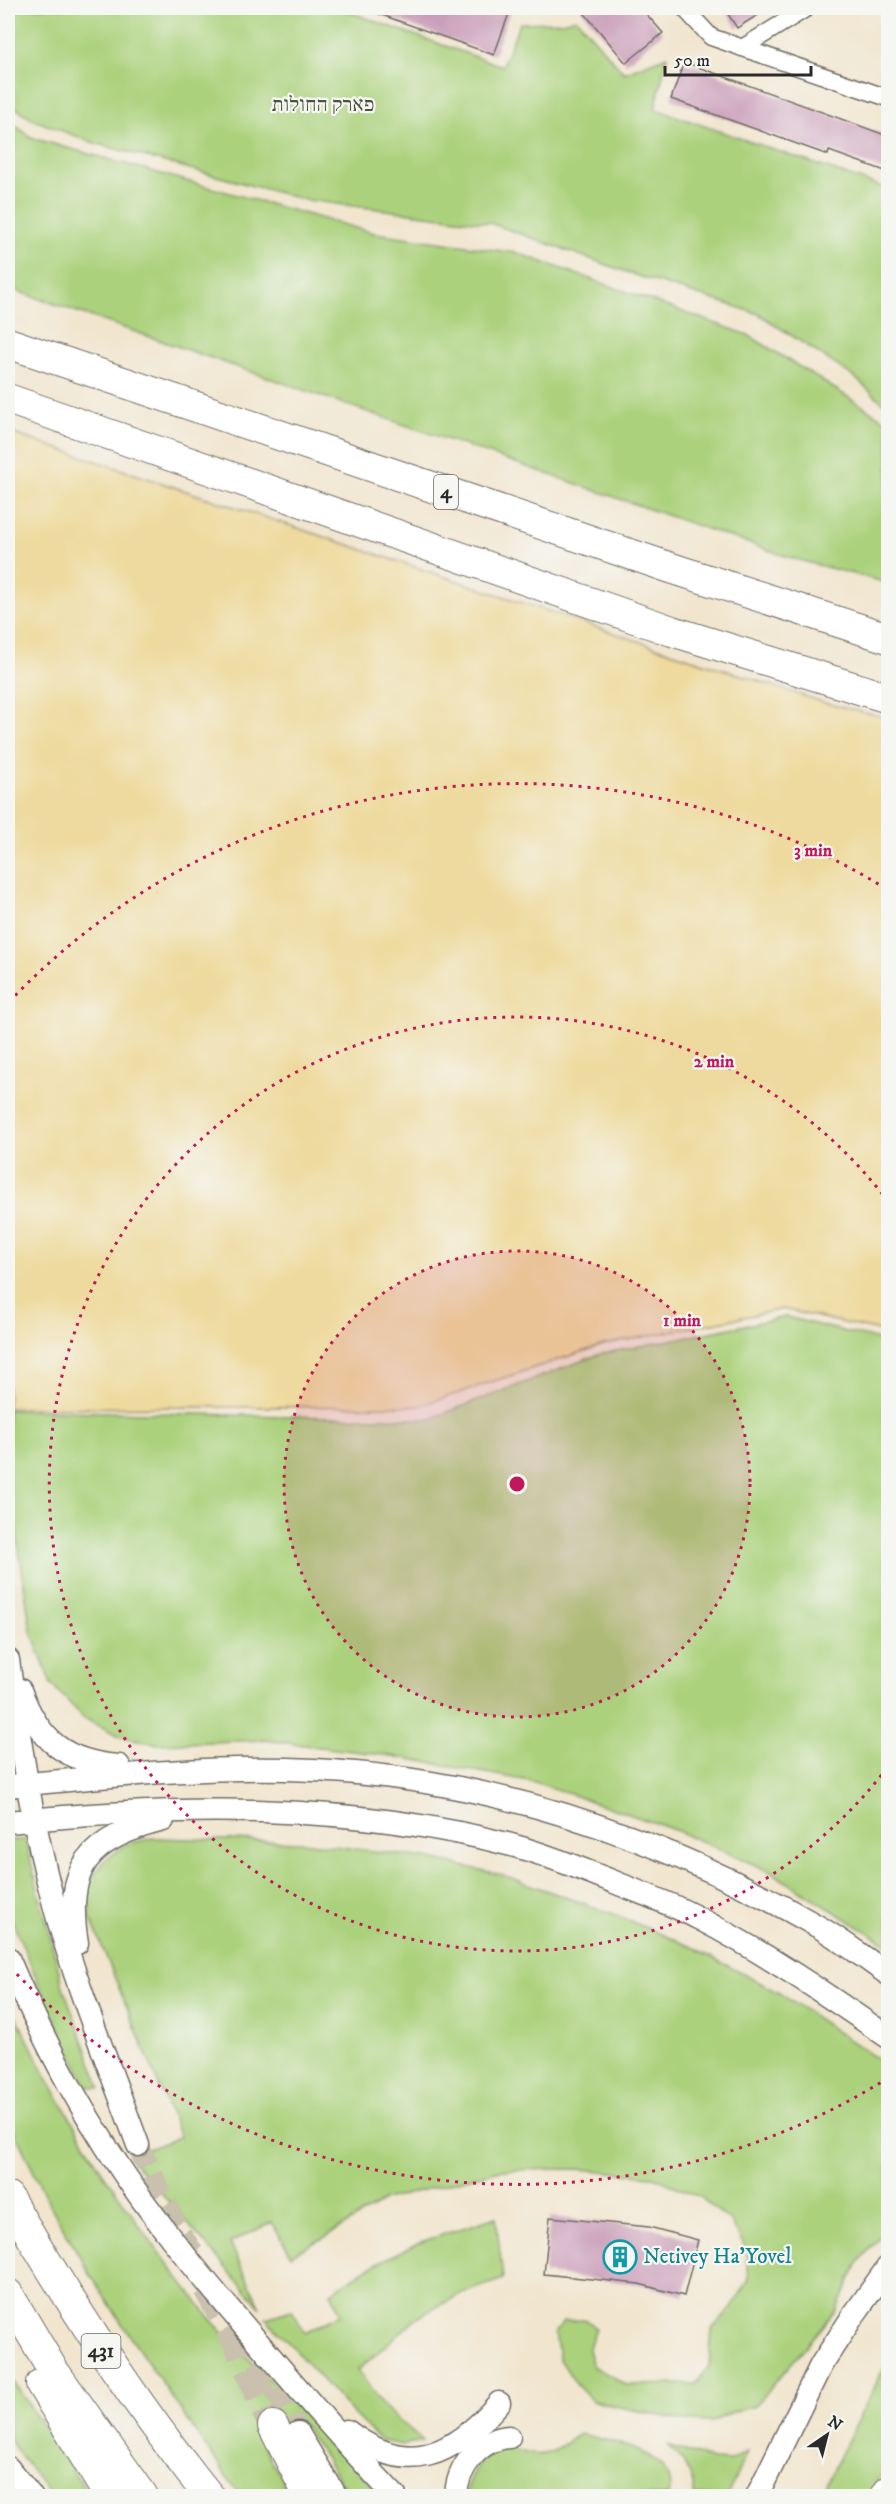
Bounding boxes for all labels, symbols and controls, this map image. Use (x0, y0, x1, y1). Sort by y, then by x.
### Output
scale bar (665, 39, 810, 77)
text: 50 m (674, 50, 710, 72)
park label: פארק החולות (272, 92, 374, 118)
road number: 4 (434, 475, 458, 509)
text: 3 min (794, 840, 833, 862)
text: 2 min (694, 1051, 735, 1073)
text: 1 min (663, 1310, 702, 1332)
centre of rings (507, 1474, 527, 1494)
building icon: Netivey Ha'Yovel (602, 2239, 638, 2275)
place label: Netivey Ha'Yovel (643, 2244, 792, 2270)
road number: 431 (82, 2334, 120, 2368)
north arrow (797, 2405, 857, 2465)
text: N (824, 2412, 846, 2435)

